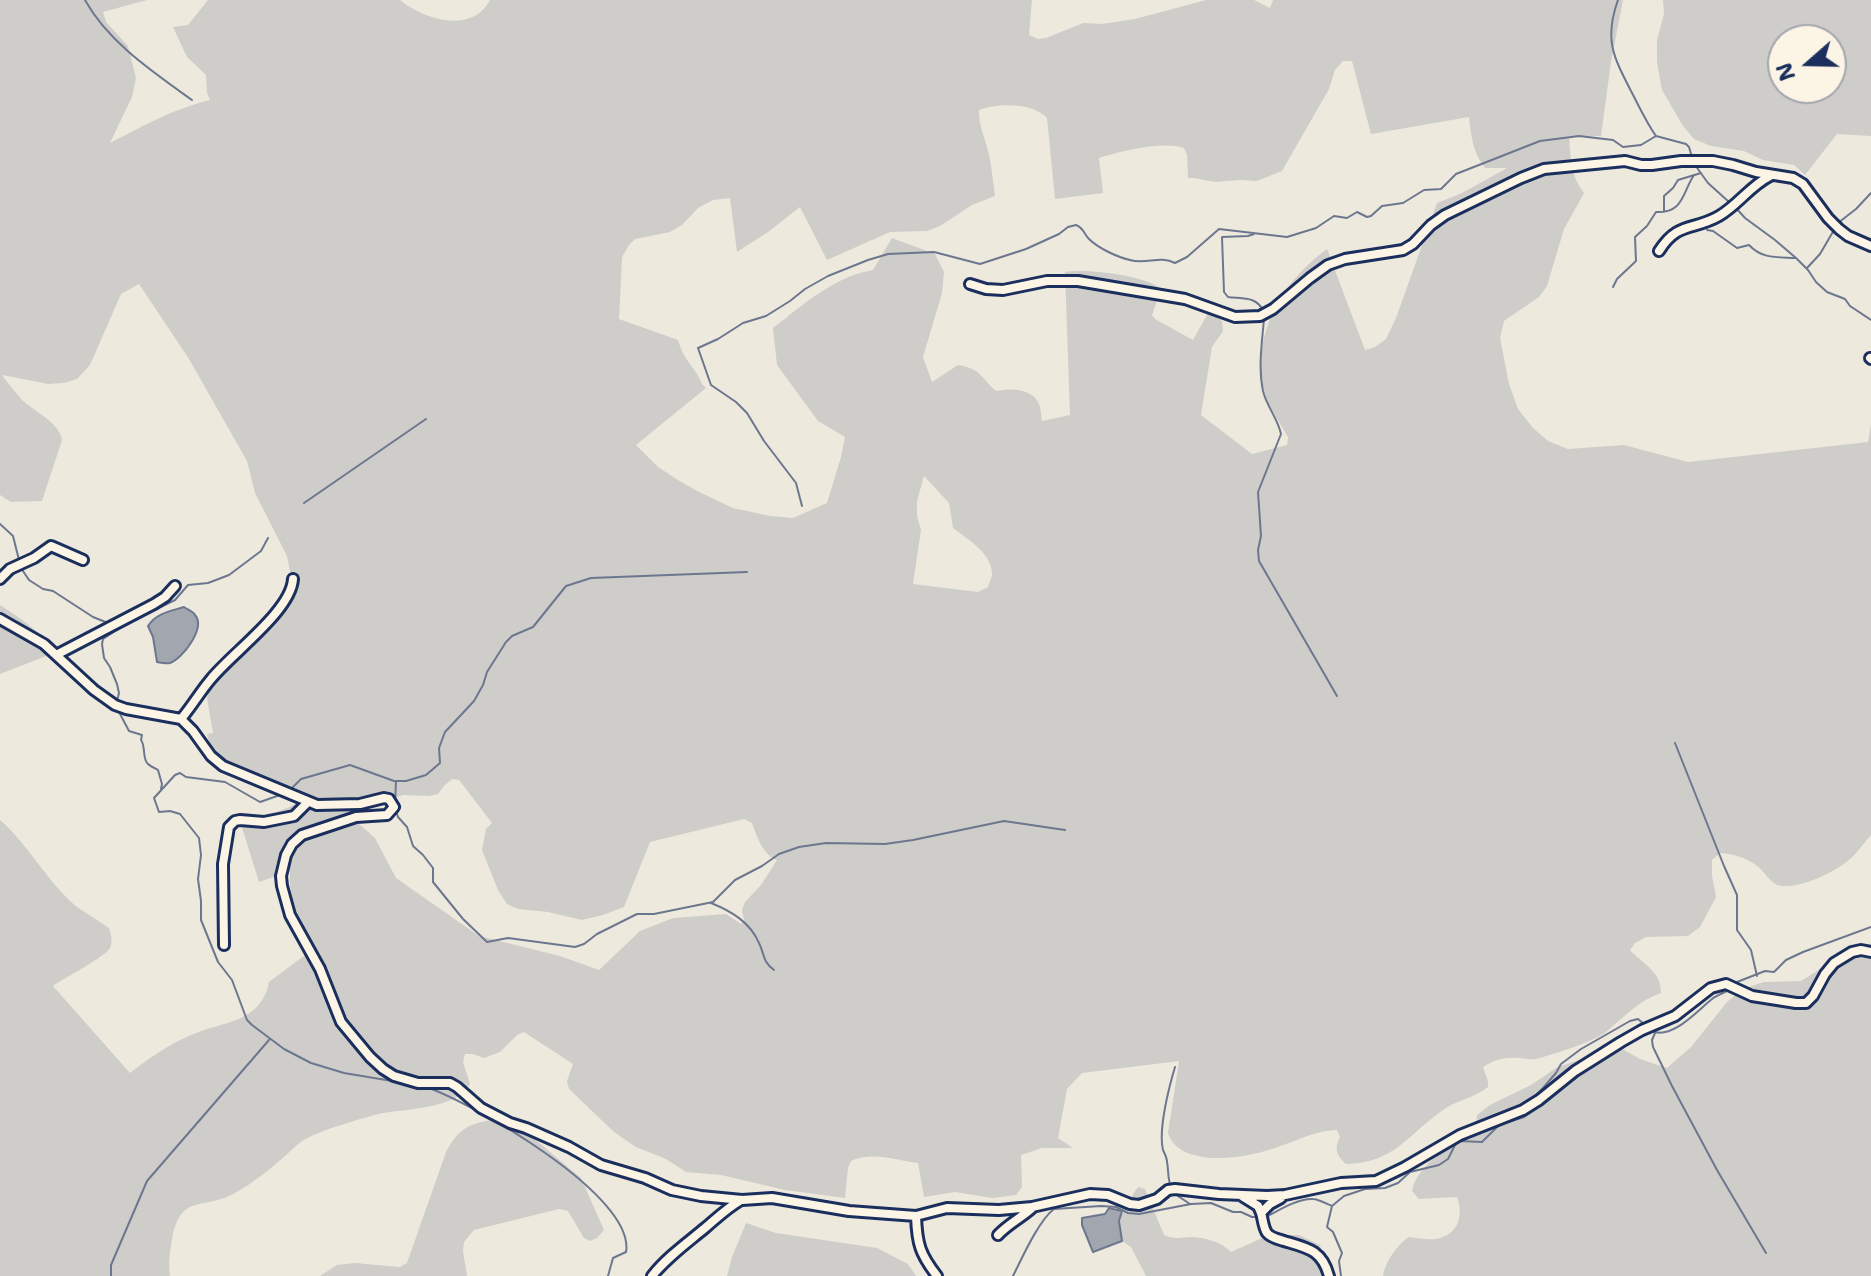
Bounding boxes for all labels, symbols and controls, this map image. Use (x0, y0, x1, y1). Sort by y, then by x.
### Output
north arrow (1767, 24, 1847, 104)
text: N (1769, 59, 1802, 85)

